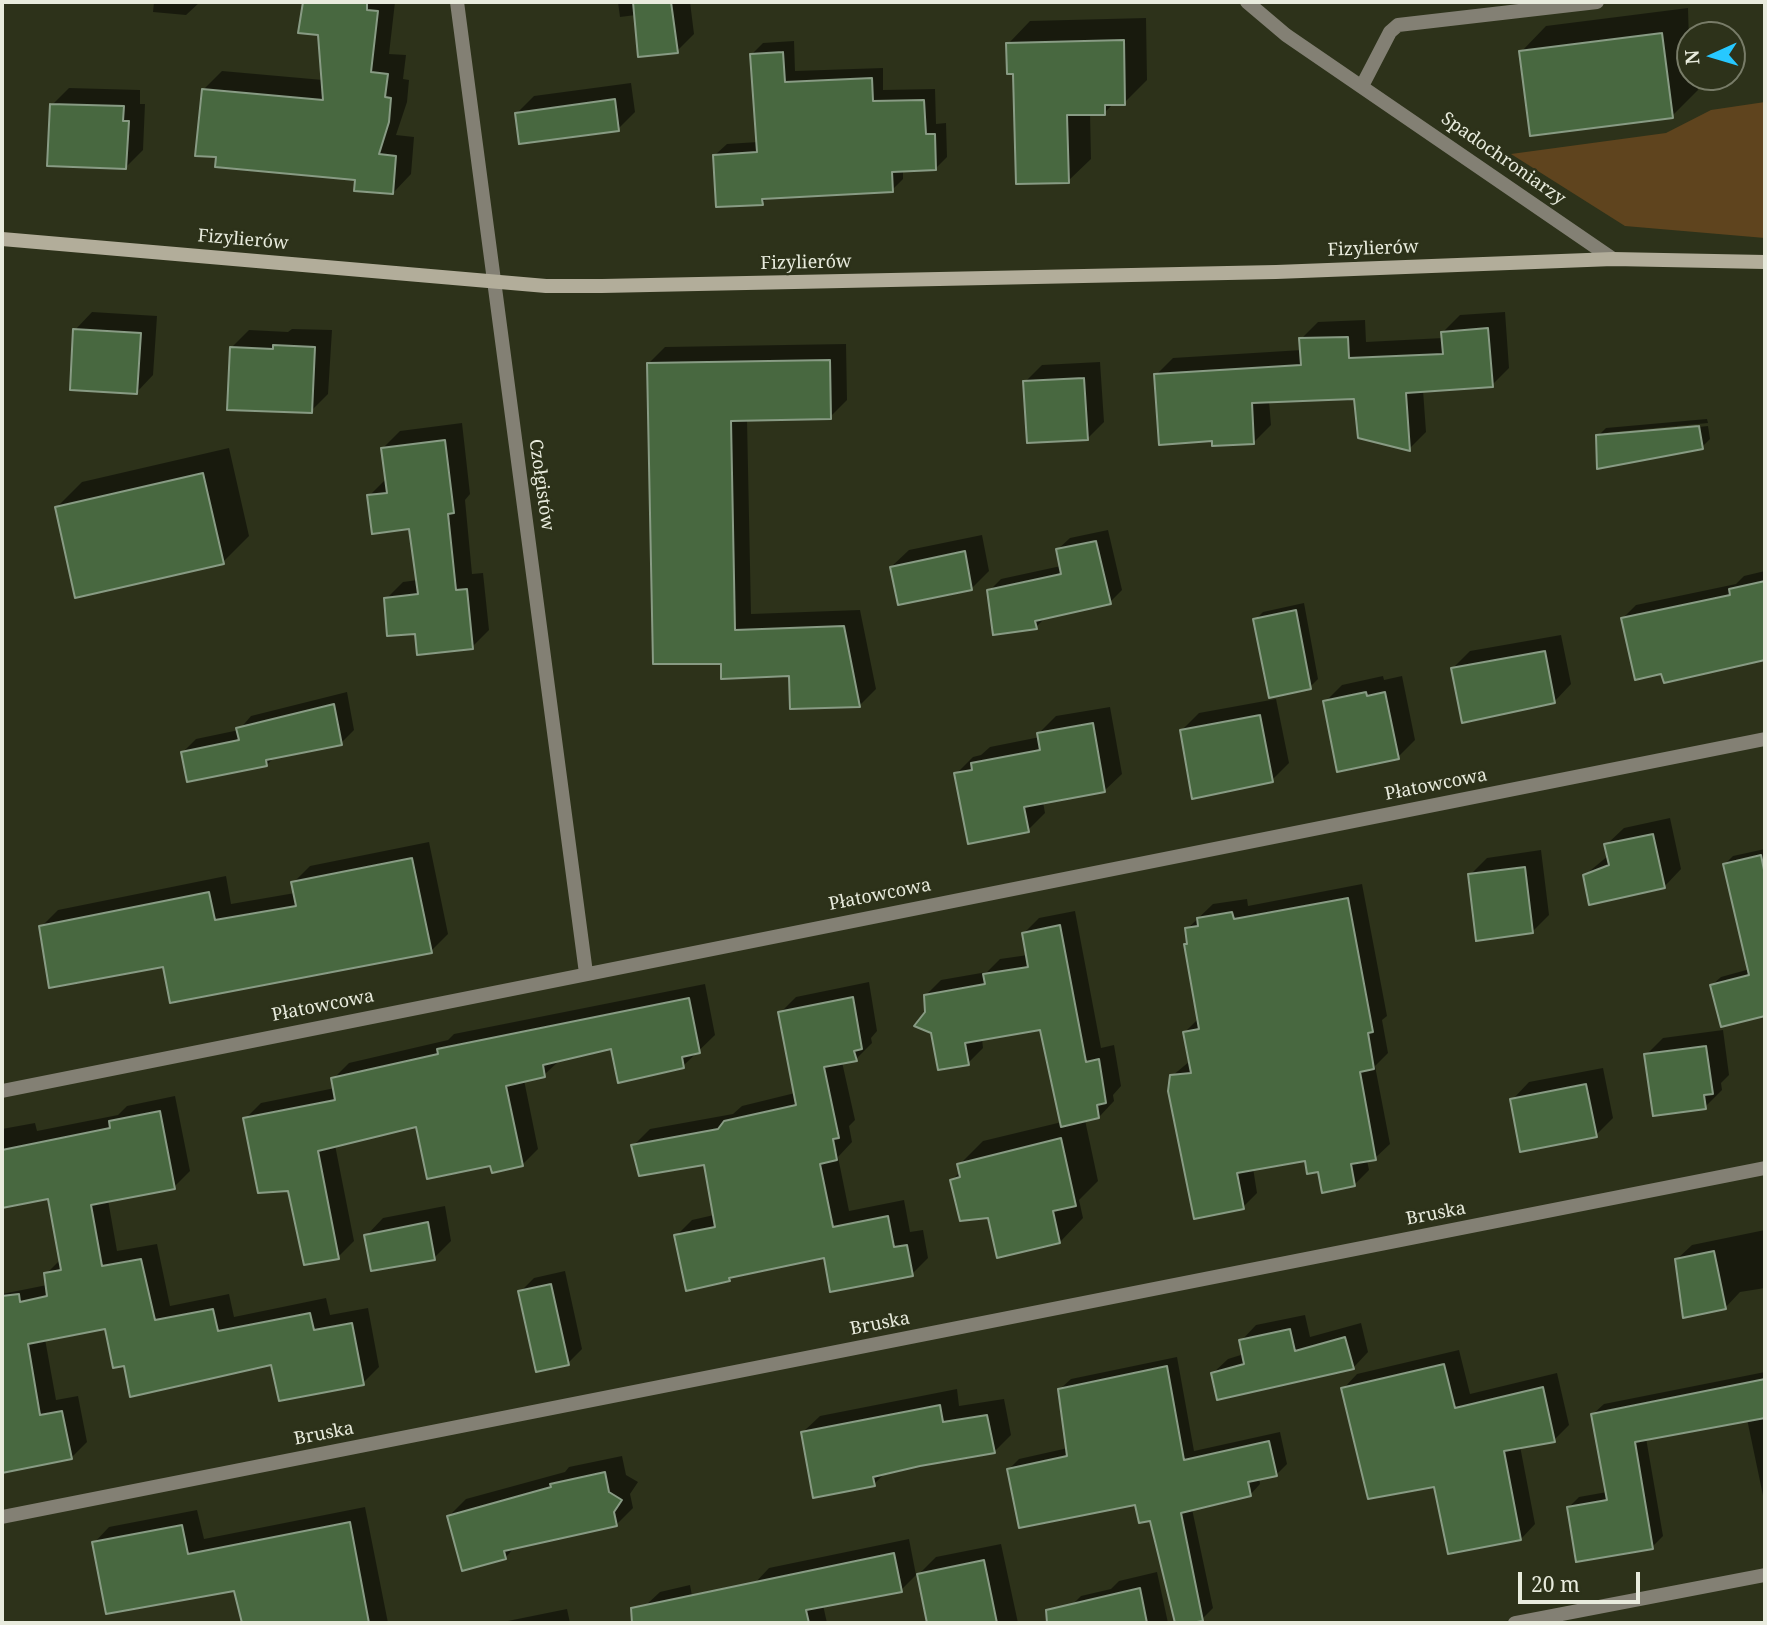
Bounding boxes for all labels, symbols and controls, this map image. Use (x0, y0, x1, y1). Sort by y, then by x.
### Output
north arrow (1676, 21, 1746, 91)
text: N (1679, 49, 1706, 66)
street label: Spadochroniarzy (1437, 108, 1569, 210)
street label: Fizylierów (197, 225, 289, 255)
street label: Fizylierów (1327, 237, 1419, 261)
street label: Fizylierów (760, 251, 852, 275)
street label: Czołgistów (524, 438, 558, 532)
street label: Płatowcowa (1383, 764, 1489, 806)
street label: Płatowcowa (827, 874, 933, 916)
street label: Płatowcowa (270, 985, 376, 1027)
street label: Bruska (1404, 1198, 1468, 1230)
street label: Bruska (848, 1308, 912, 1340)
street label: Bruska (292, 1418, 356, 1450)
scale bar (1522, 1558, 1644, 1602)
text: 20 m (1531, 1570, 1580, 1598)

